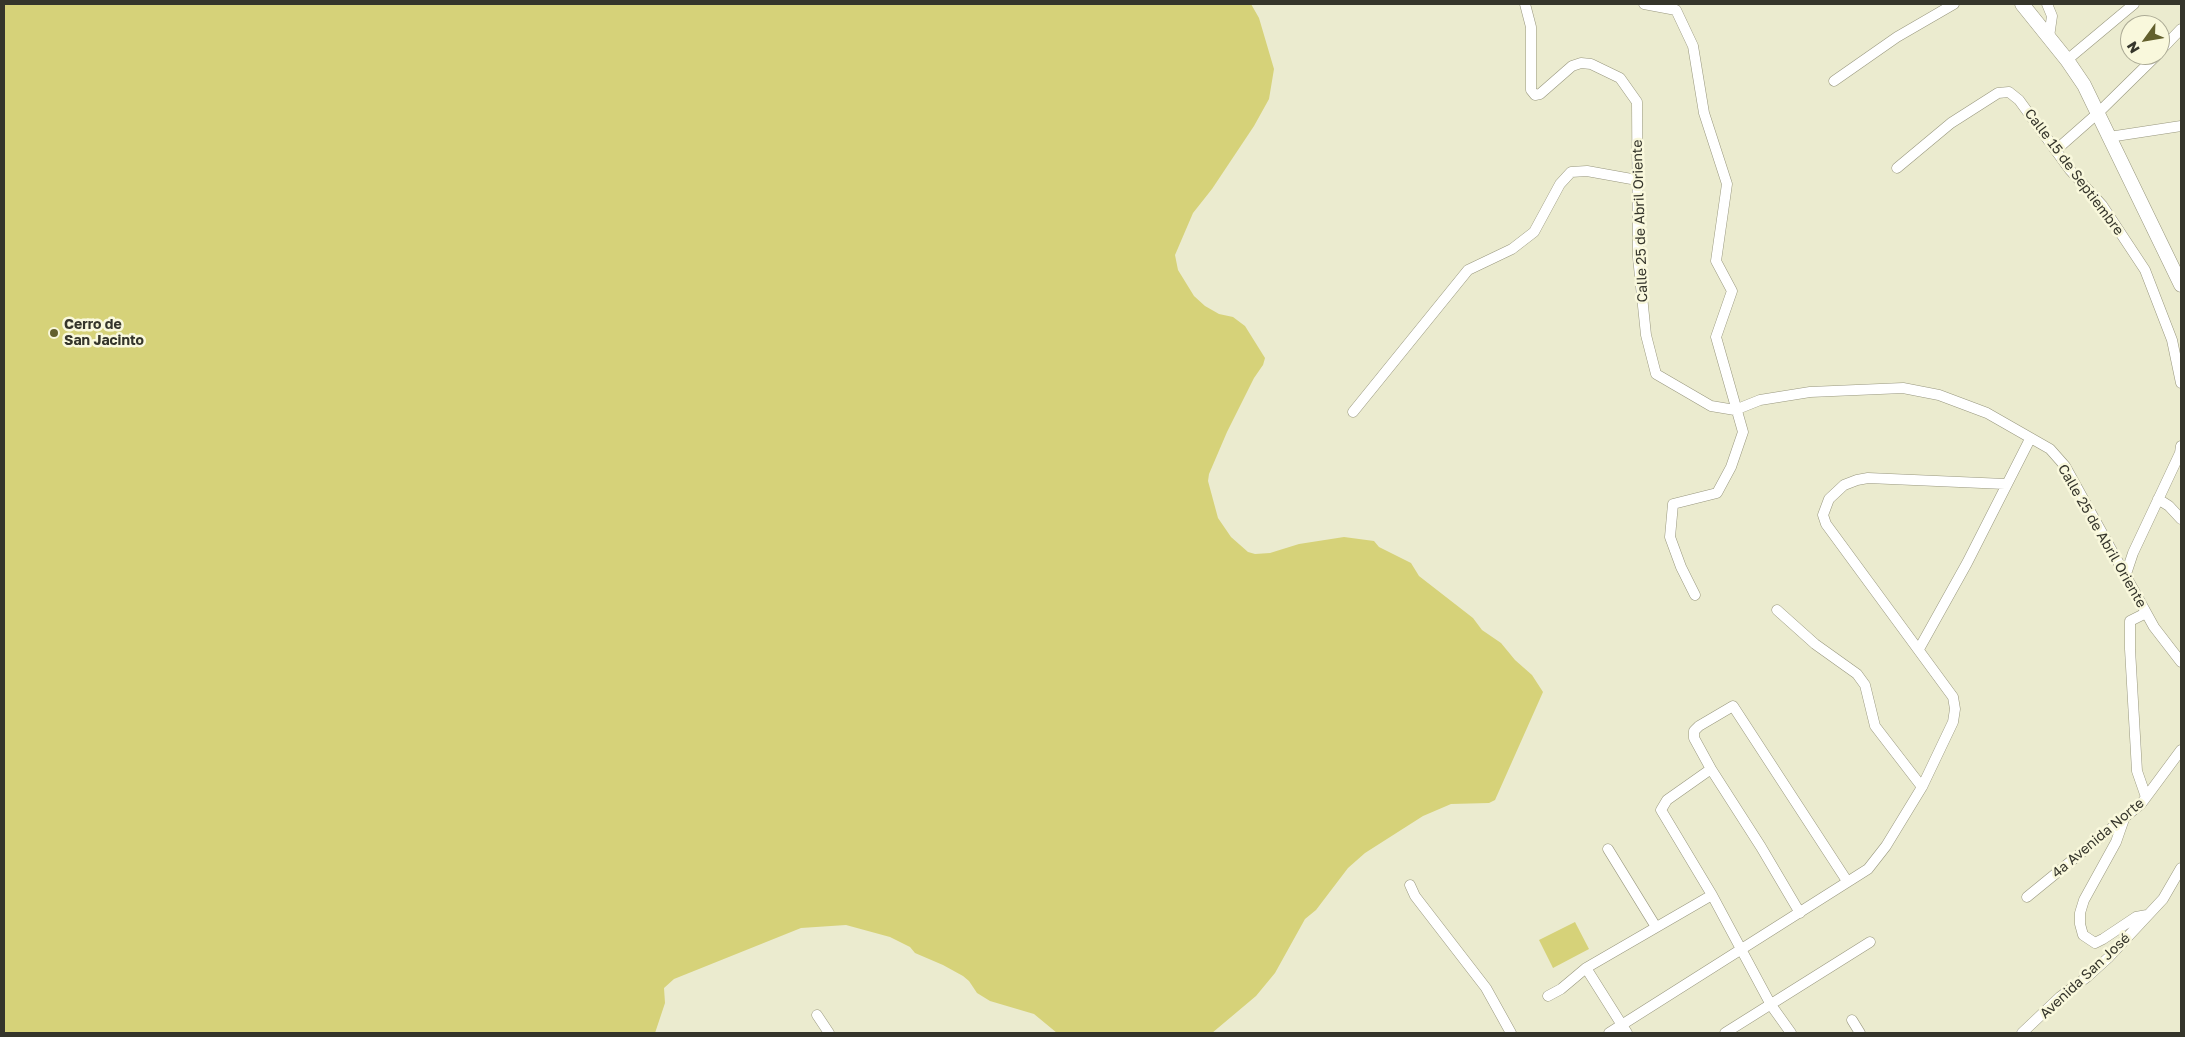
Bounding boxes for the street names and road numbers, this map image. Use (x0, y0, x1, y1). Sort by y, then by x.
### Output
street label: Calle 15 de Septiembre (2021, 105, 2127, 239)
street label: Calle 25 de Abril Oriente (1629, 139, 1651, 303)
street label: Calle 25 de Abril Oriente (2054, 461, 2150, 611)
street label: 4a Avenida Norte (2049, 795, 2147, 881)
street label: Avenida San José (2036, 930, 2134, 1022)

